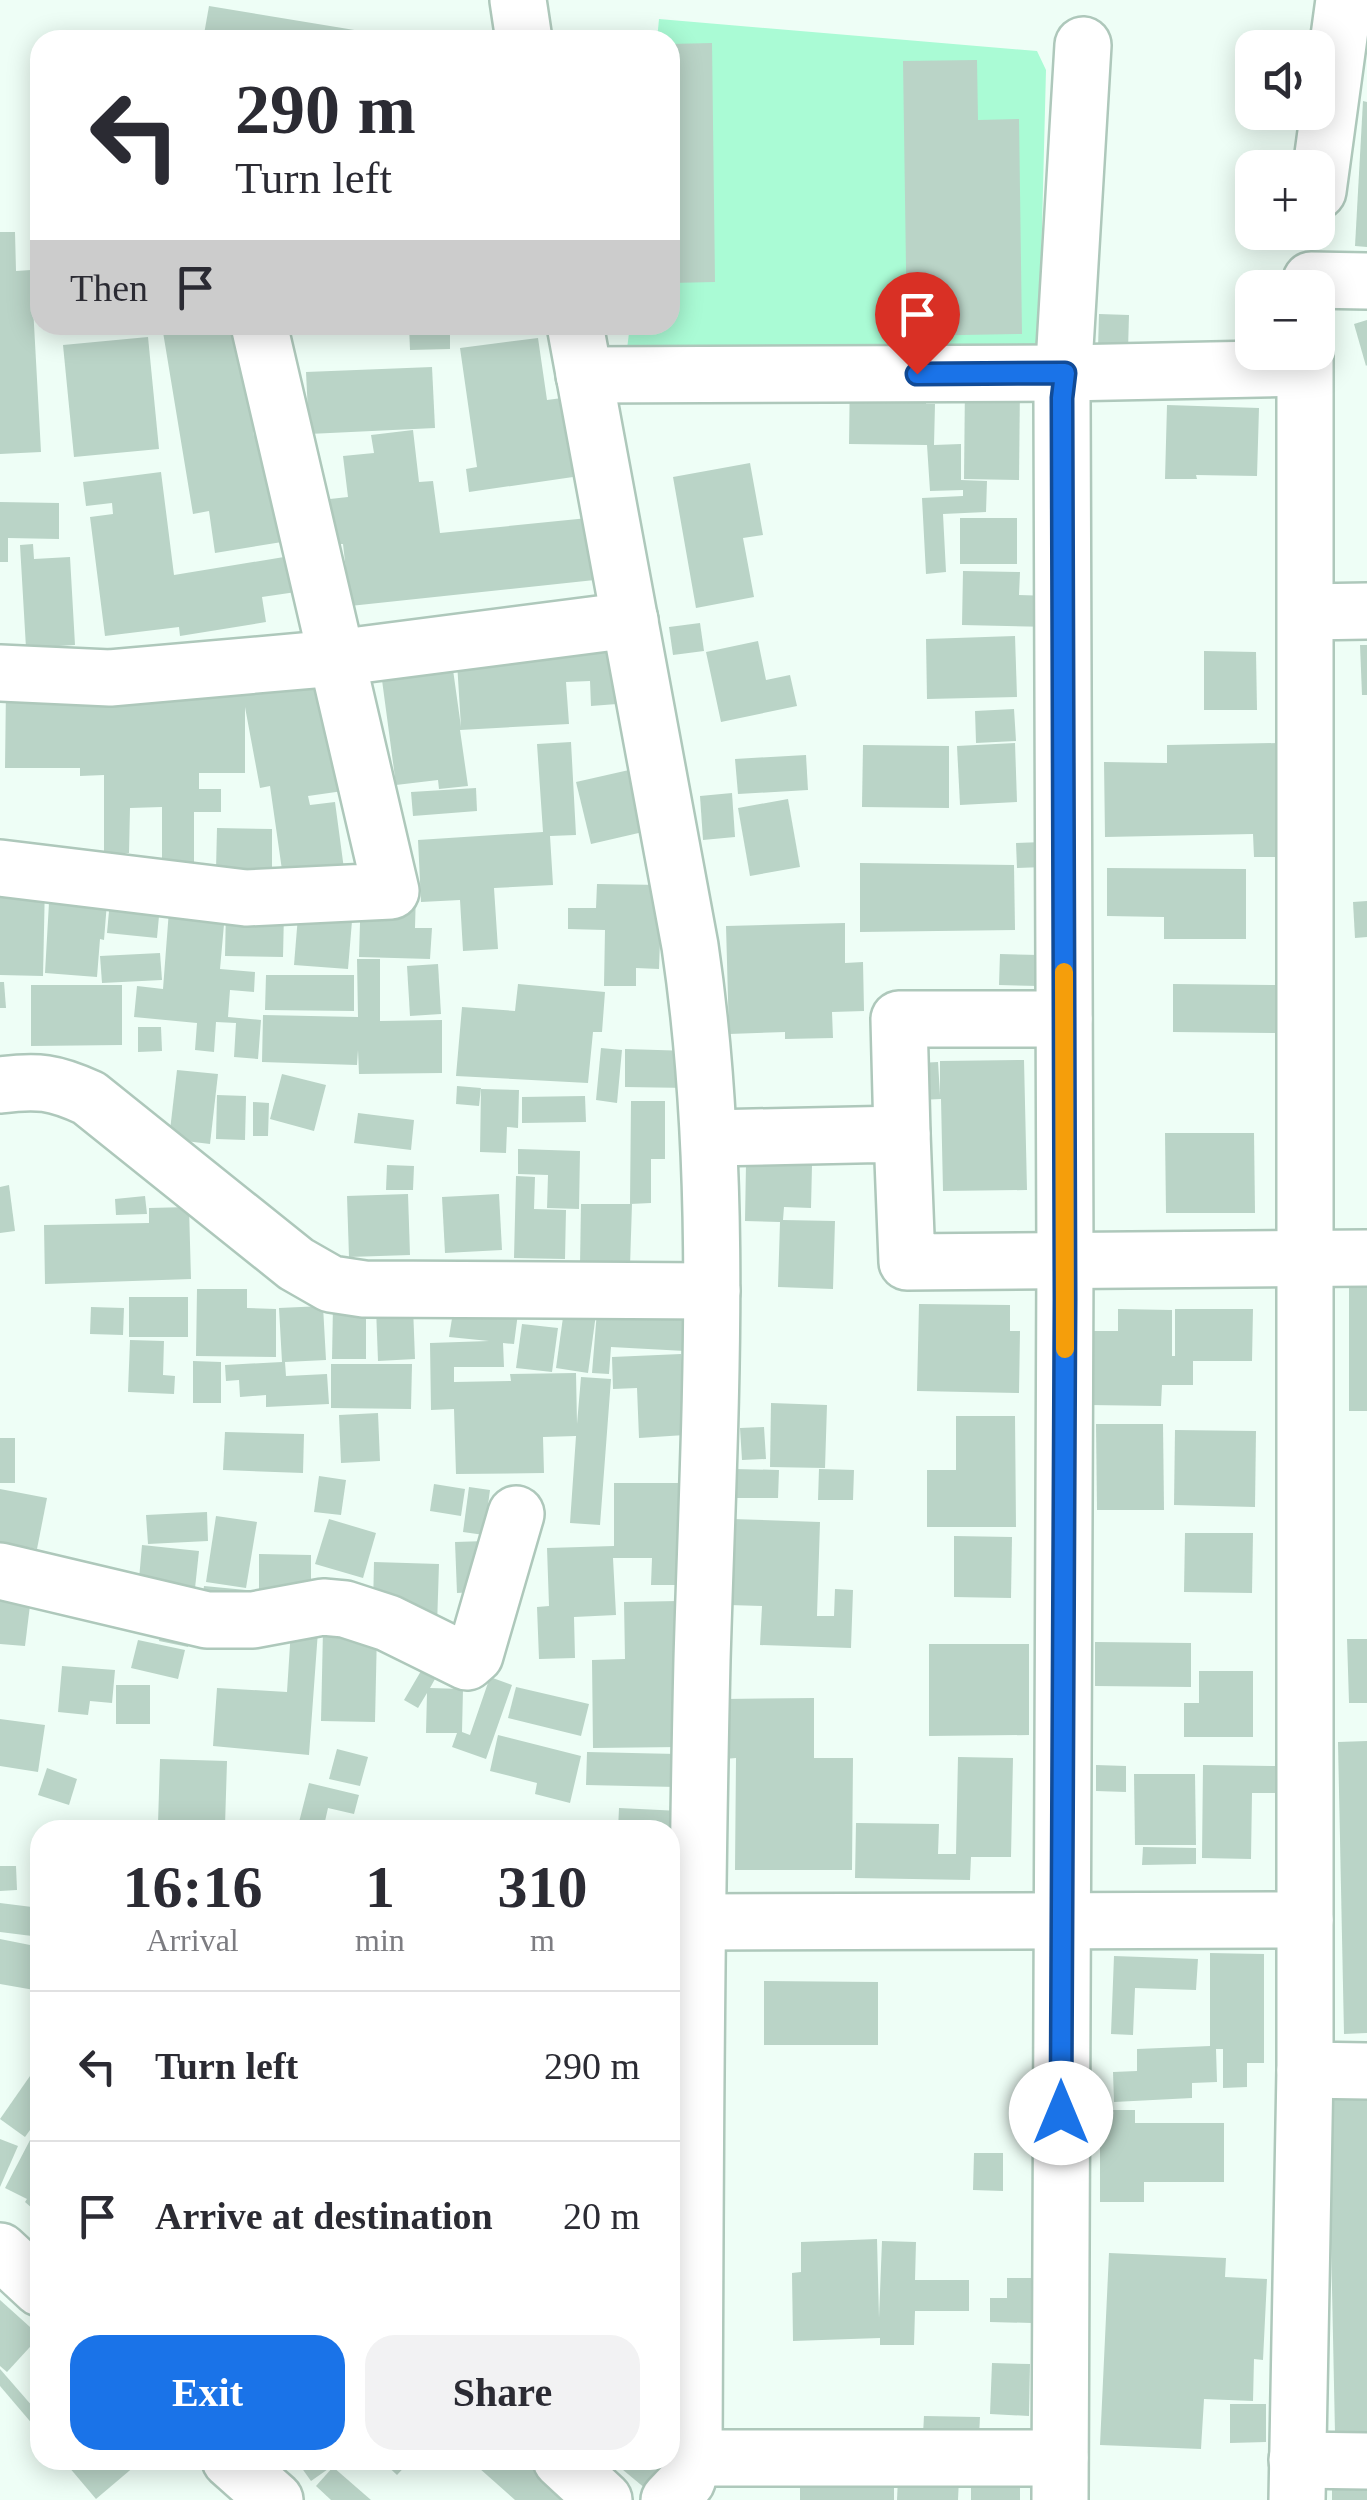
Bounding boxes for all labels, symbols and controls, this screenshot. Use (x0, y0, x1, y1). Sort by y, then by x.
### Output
map controls (1235, 30, 1335, 370)
button: sound (1235, 30, 1335, 130)
icon: left (70, 70, 200, 200)
text: 290 m (235, 71, 416, 148)
button: + (1235, 150, 1335, 250)
text: Turn left (235, 153, 392, 203)
icon: arrive (168, 260, 223, 315)
text: Then (70, 267, 148, 309)
button: − (1235, 270, 1335, 370)
pin (875, 272, 960, 375)
icon: arrive (890, 287, 945, 342)
text: 16:16 (123, 1854, 263, 1920)
text: 1 (365, 1854, 395, 1920)
text: 310 (497, 1854, 587, 1920)
text: Arrival (146, 1922, 239, 1958)
text: min (355, 1922, 405, 1958)
text: m (530, 1922, 555, 1958)
icon: left (70, 2039, 125, 2094)
text: Turn left (155, 2045, 298, 2087)
text: 290 m (544, 2045, 640, 2087)
position arrow (1009, 2061, 1113, 2165)
icon: arrive (70, 2189, 125, 2244)
text: Arrive at destination (155, 2195, 493, 2237)
text: 20 m (563, 2195, 640, 2237)
button: Exit (70, 2335, 345, 2450)
button: Share (365, 2335, 640, 2450)

